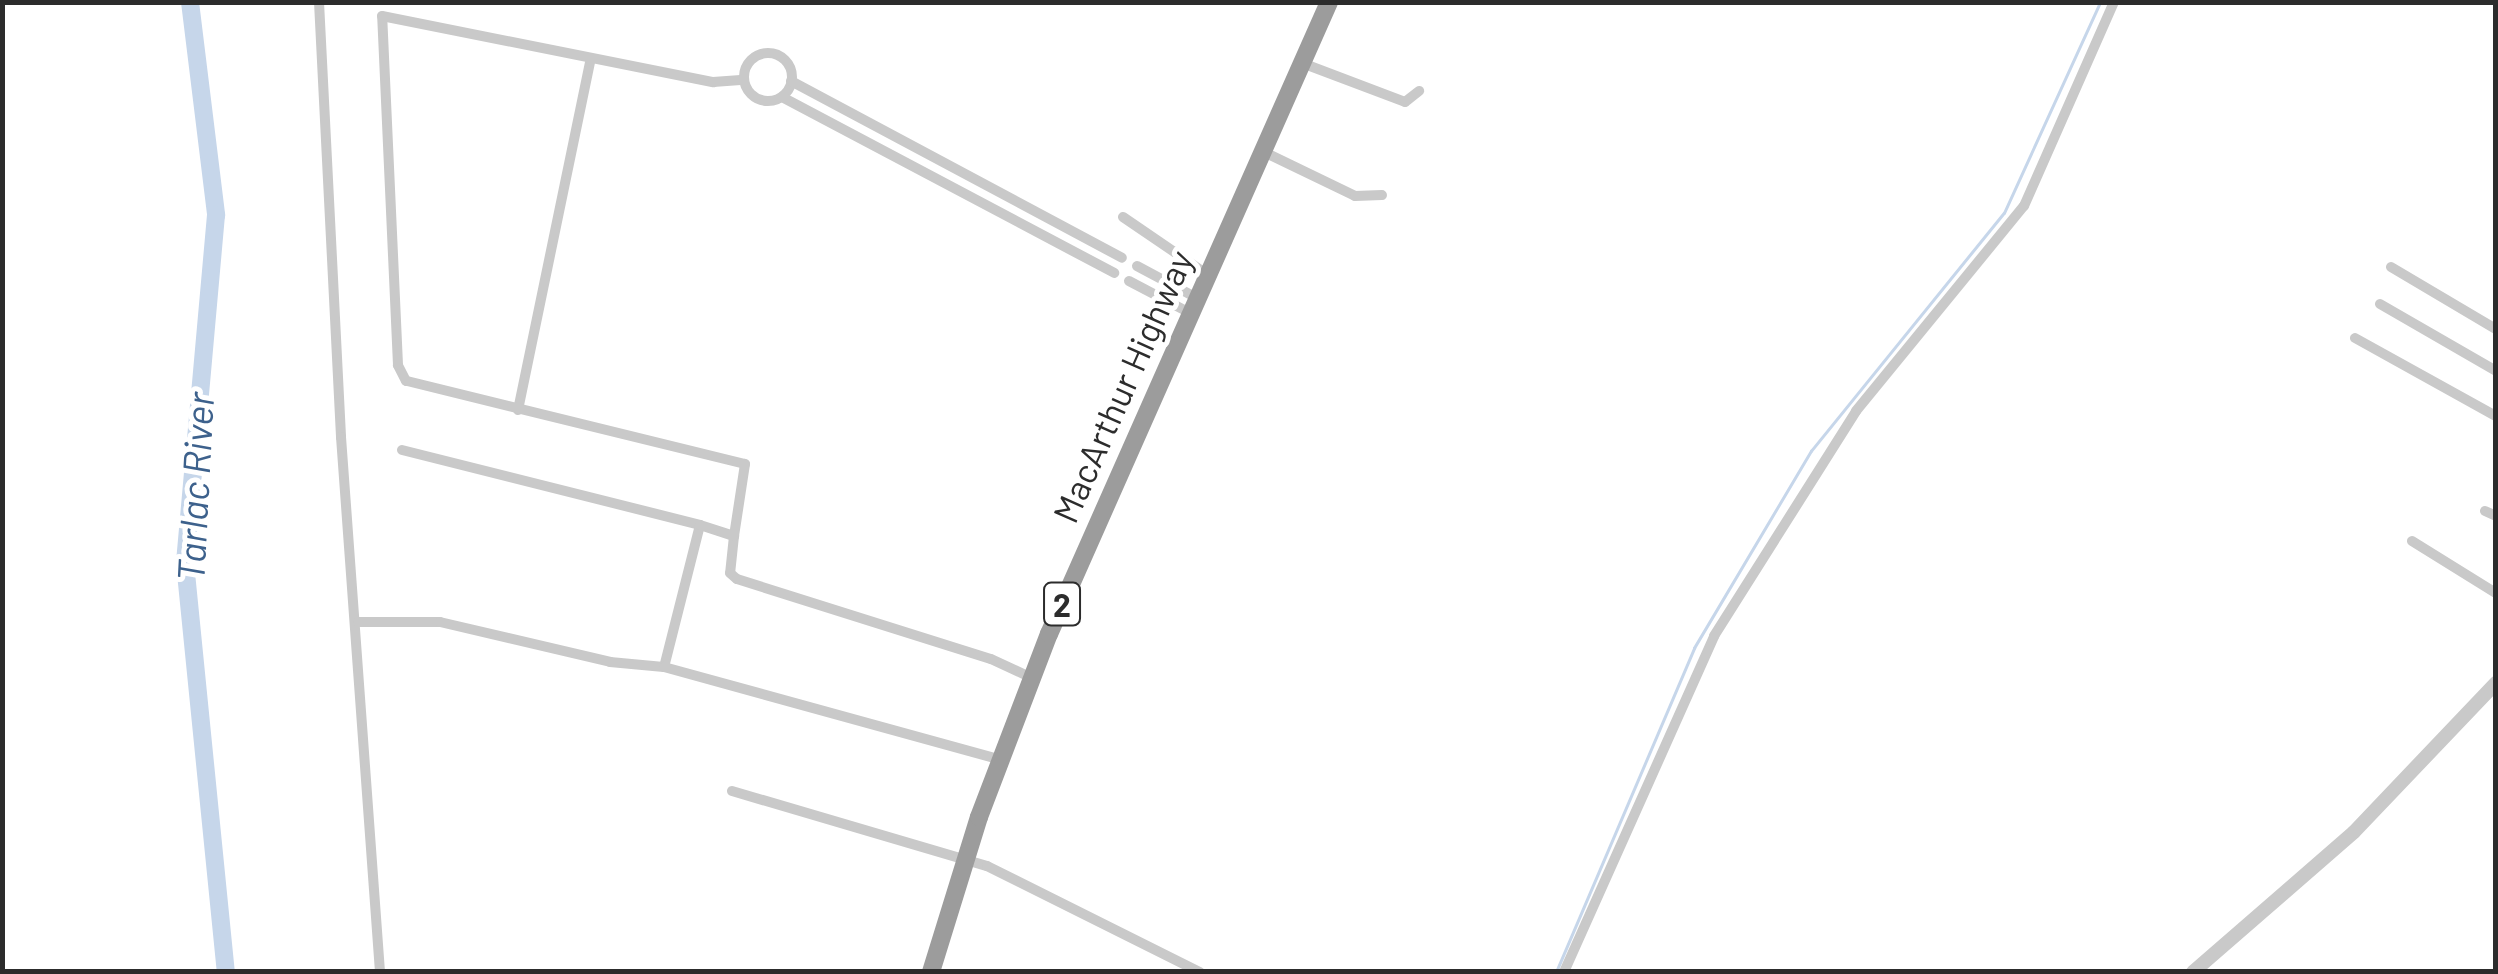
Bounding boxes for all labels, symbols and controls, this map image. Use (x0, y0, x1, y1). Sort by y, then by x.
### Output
street label: MacArthur Highway (1043, 243, 1201, 529)
water label: Tarlac River (167, 391, 223, 583)
road number: 2 (1042, 577, 1082, 631)

